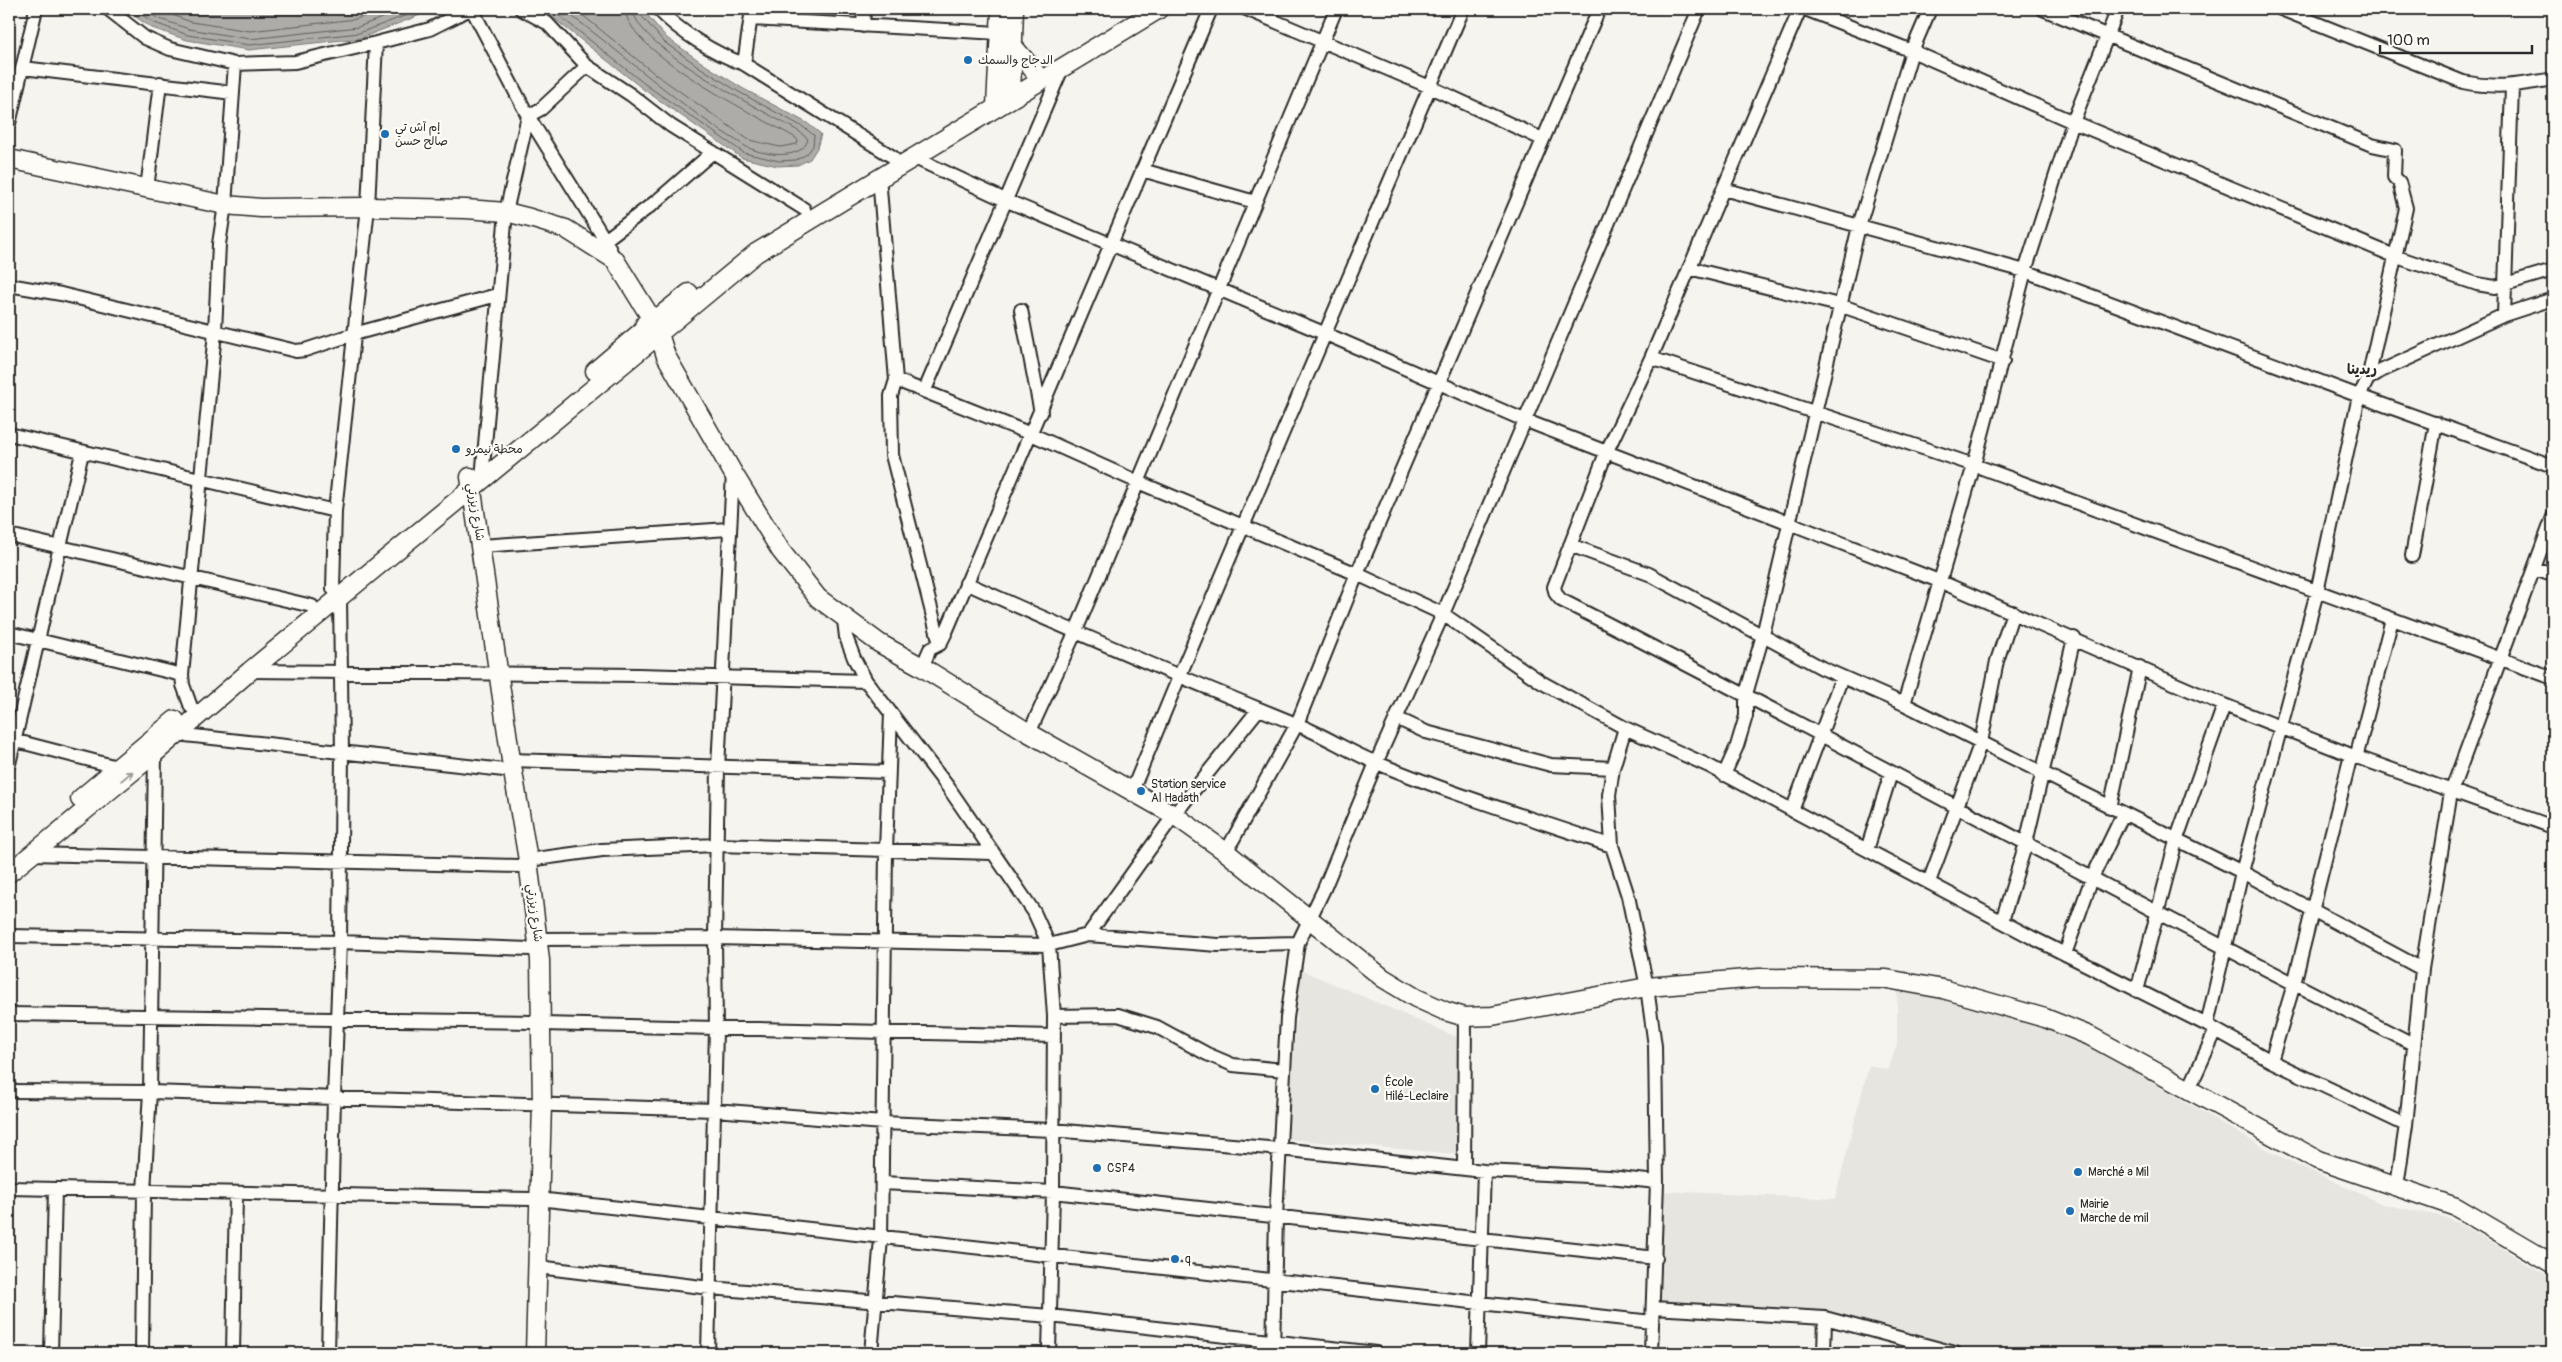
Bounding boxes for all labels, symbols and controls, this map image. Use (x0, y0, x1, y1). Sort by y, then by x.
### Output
scale bar (2380, 22, 2532, 54)
text: 100 m (2387, 31, 2430, 50)
place label: الدجاج والسمك (978, 53, 1053, 69)
marker: الدجاج والسمك (962, 54, 974, 66)
place label: إم آش تي صالح حسن (395, 120, 448, 150)
marker: إم آش تي صالح حسن (379, 128, 391, 140)
district label: ريدينا (2347, 361, 2377, 378)
place label: محطة نيمرو (465, 442, 523, 457)
marker: محطة نيمرو (450, 443, 462, 455)
street label: شارع زيزرتي (461, 482, 487, 543)
one-way arrow (121, 770, 134, 781)
place label: Station service Al Hadath (1151, 777, 1226, 806)
marker: Station service Al Hadath (1135, 785, 1147, 797)
street label: شارع زيزرتي (521, 883, 546, 943)
place label: École Hilé-Leclaire (1385, 1074, 1448, 1104)
marker: École Hilé-Leclaire (1369, 1083, 1381, 1095)
place label: CSP4 (1107, 1161, 1135, 1176)
marker: CSP4 (1091, 1162, 1103, 1174)
place label: Marché a Mil (2088, 1165, 2149, 1180)
marker: Marché a Mil (2072, 1166, 2084, 1178)
place label: Mairie Marche de mil (2080, 1197, 2149, 1226)
marker: Mairie Marche de mil (2064, 1205, 2076, 1217)
place label: q (1185, 1252, 1191, 1267)
marker: q (1169, 1253, 1181, 1265)

